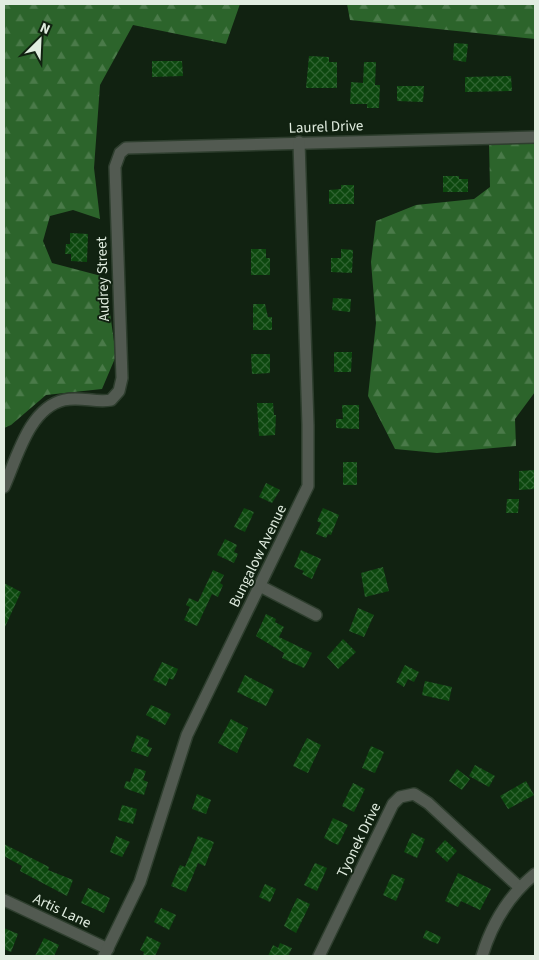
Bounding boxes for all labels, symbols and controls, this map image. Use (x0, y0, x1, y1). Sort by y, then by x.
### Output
north arrow (15, 15, 65, 65)
text: N (37, 18, 53, 40)
street label: Laurel Drive (288, 115, 364, 139)
street label: Audrey Street (91, 236, 115, 322)
street label: Bungalow Avenue (224, 501, 292, 611)
street label: Tyonek Drive (332, 799, 386, 881)
street label: Artis Lane (30, 888, 94, 934)

